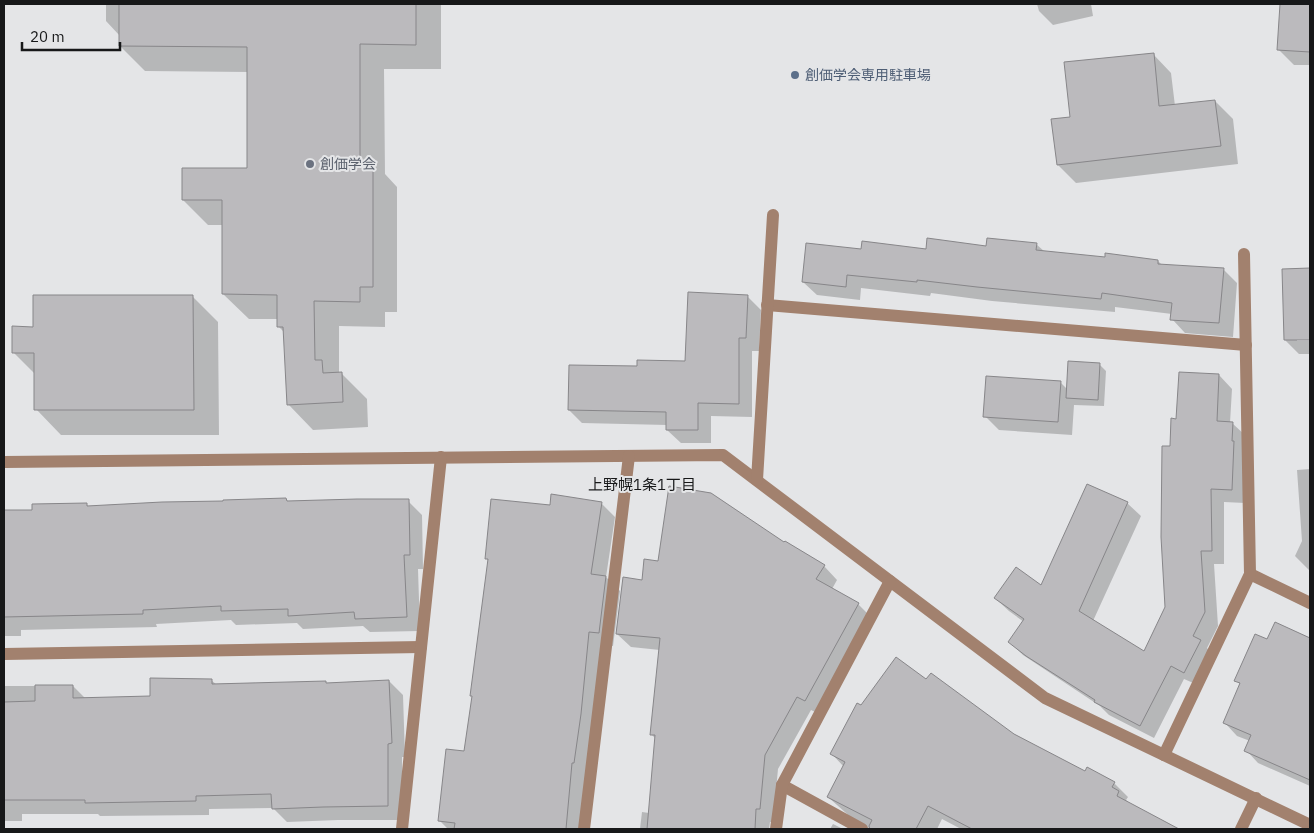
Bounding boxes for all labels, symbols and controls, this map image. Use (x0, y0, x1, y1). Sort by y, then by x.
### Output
scale bar (22, 20, 120, 52)
text: 20 m (30, 27, 65, 46)
place label: 創価学会専用駐車場 (805, 66, 931, 84)
marker: 創価学会専用駐車場 (789, 69, 801, 81)
place label: 創価学会 (320, 155, 376, 173)
marker: 創価学会 (304, 158, 316, 170)
district label: 上野幌1条1丁目 (588, 475, 696, 494)

